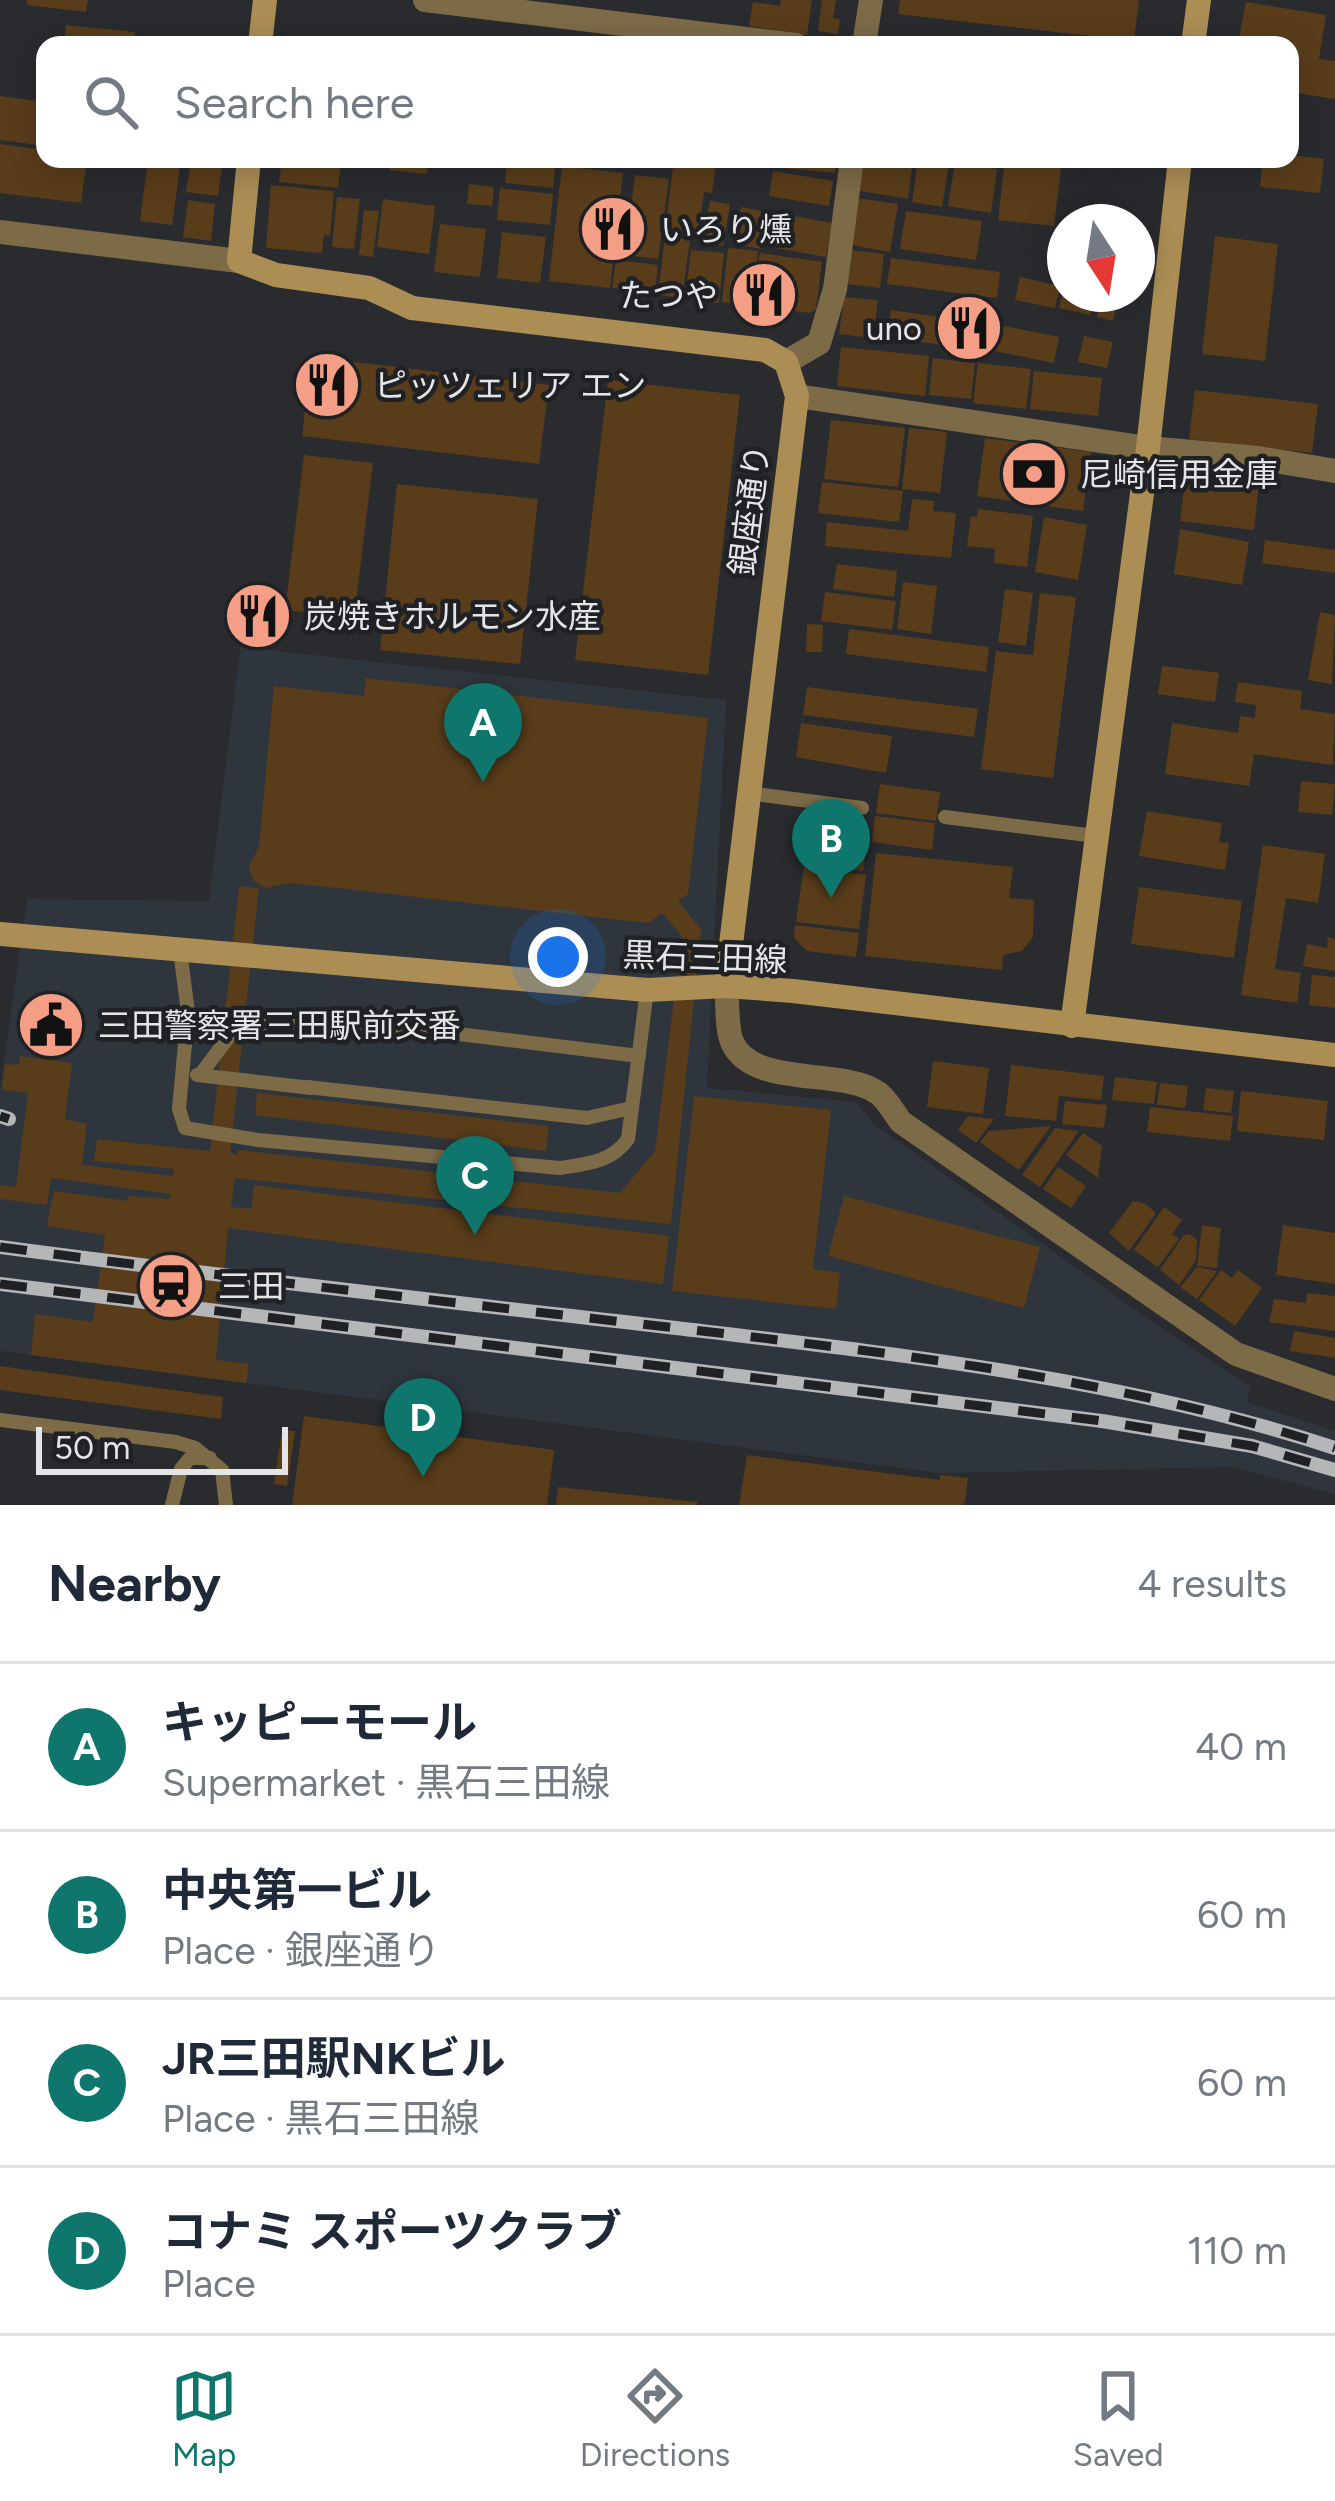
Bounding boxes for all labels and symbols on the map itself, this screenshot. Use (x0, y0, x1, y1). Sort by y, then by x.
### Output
restaurant icon: いろり燻 (578, 194, 648, 264)
north arrow (1047, 204, 1155, 312)
place label: いろり燻 (660, 210, 792, 249)
restaurant icon: たつや (729, 260, 799, 330)
place label: たつや (619, 276, 718, 315)
restaurant icon: uno (934, 293, 1004, 363)
place label: uno (866, 309, 922, 348)
restaurant icon: ピッツェリア エン (292, 350, 362, 420)
place label: ピッツェリア エン (374, 366, 646, 405)
bank icon: 尼崎信用金庫 (999, 439, 1069, 509)
street label: 銀座通り (722, 442, 777, 578)
place label: 尼崎信用金庫 (1080, 455, 1278, 494)
restaurant icon: 炭焼きホルモン水産 (223, 581, 293, 651)
place label: 炭焼きホルモン水産 (304, 597, 601, 636)
pin: A (444, 683, 522, 782)
pin: B (792, 799, 870, 898)
your location (528, 927, 588, 987)
street label: 黒石三田線 (622, 935, 788, 980)
public building icon: 三田警察署三田駅前交番 (16, 990, 86, 1060)
place label: 三田警察署三田駅前交番 (98, 1006, 461, 1045)
pin: C (436, 1136, 514, 1235)
station icon: 三田 (136, 1251, 206, 1321)
place label: 三田 (218, 1267, 284, 1306)
pin: D (384, 1378, 462, 1477)
scale bar (36, 1421, 288, 1474)

